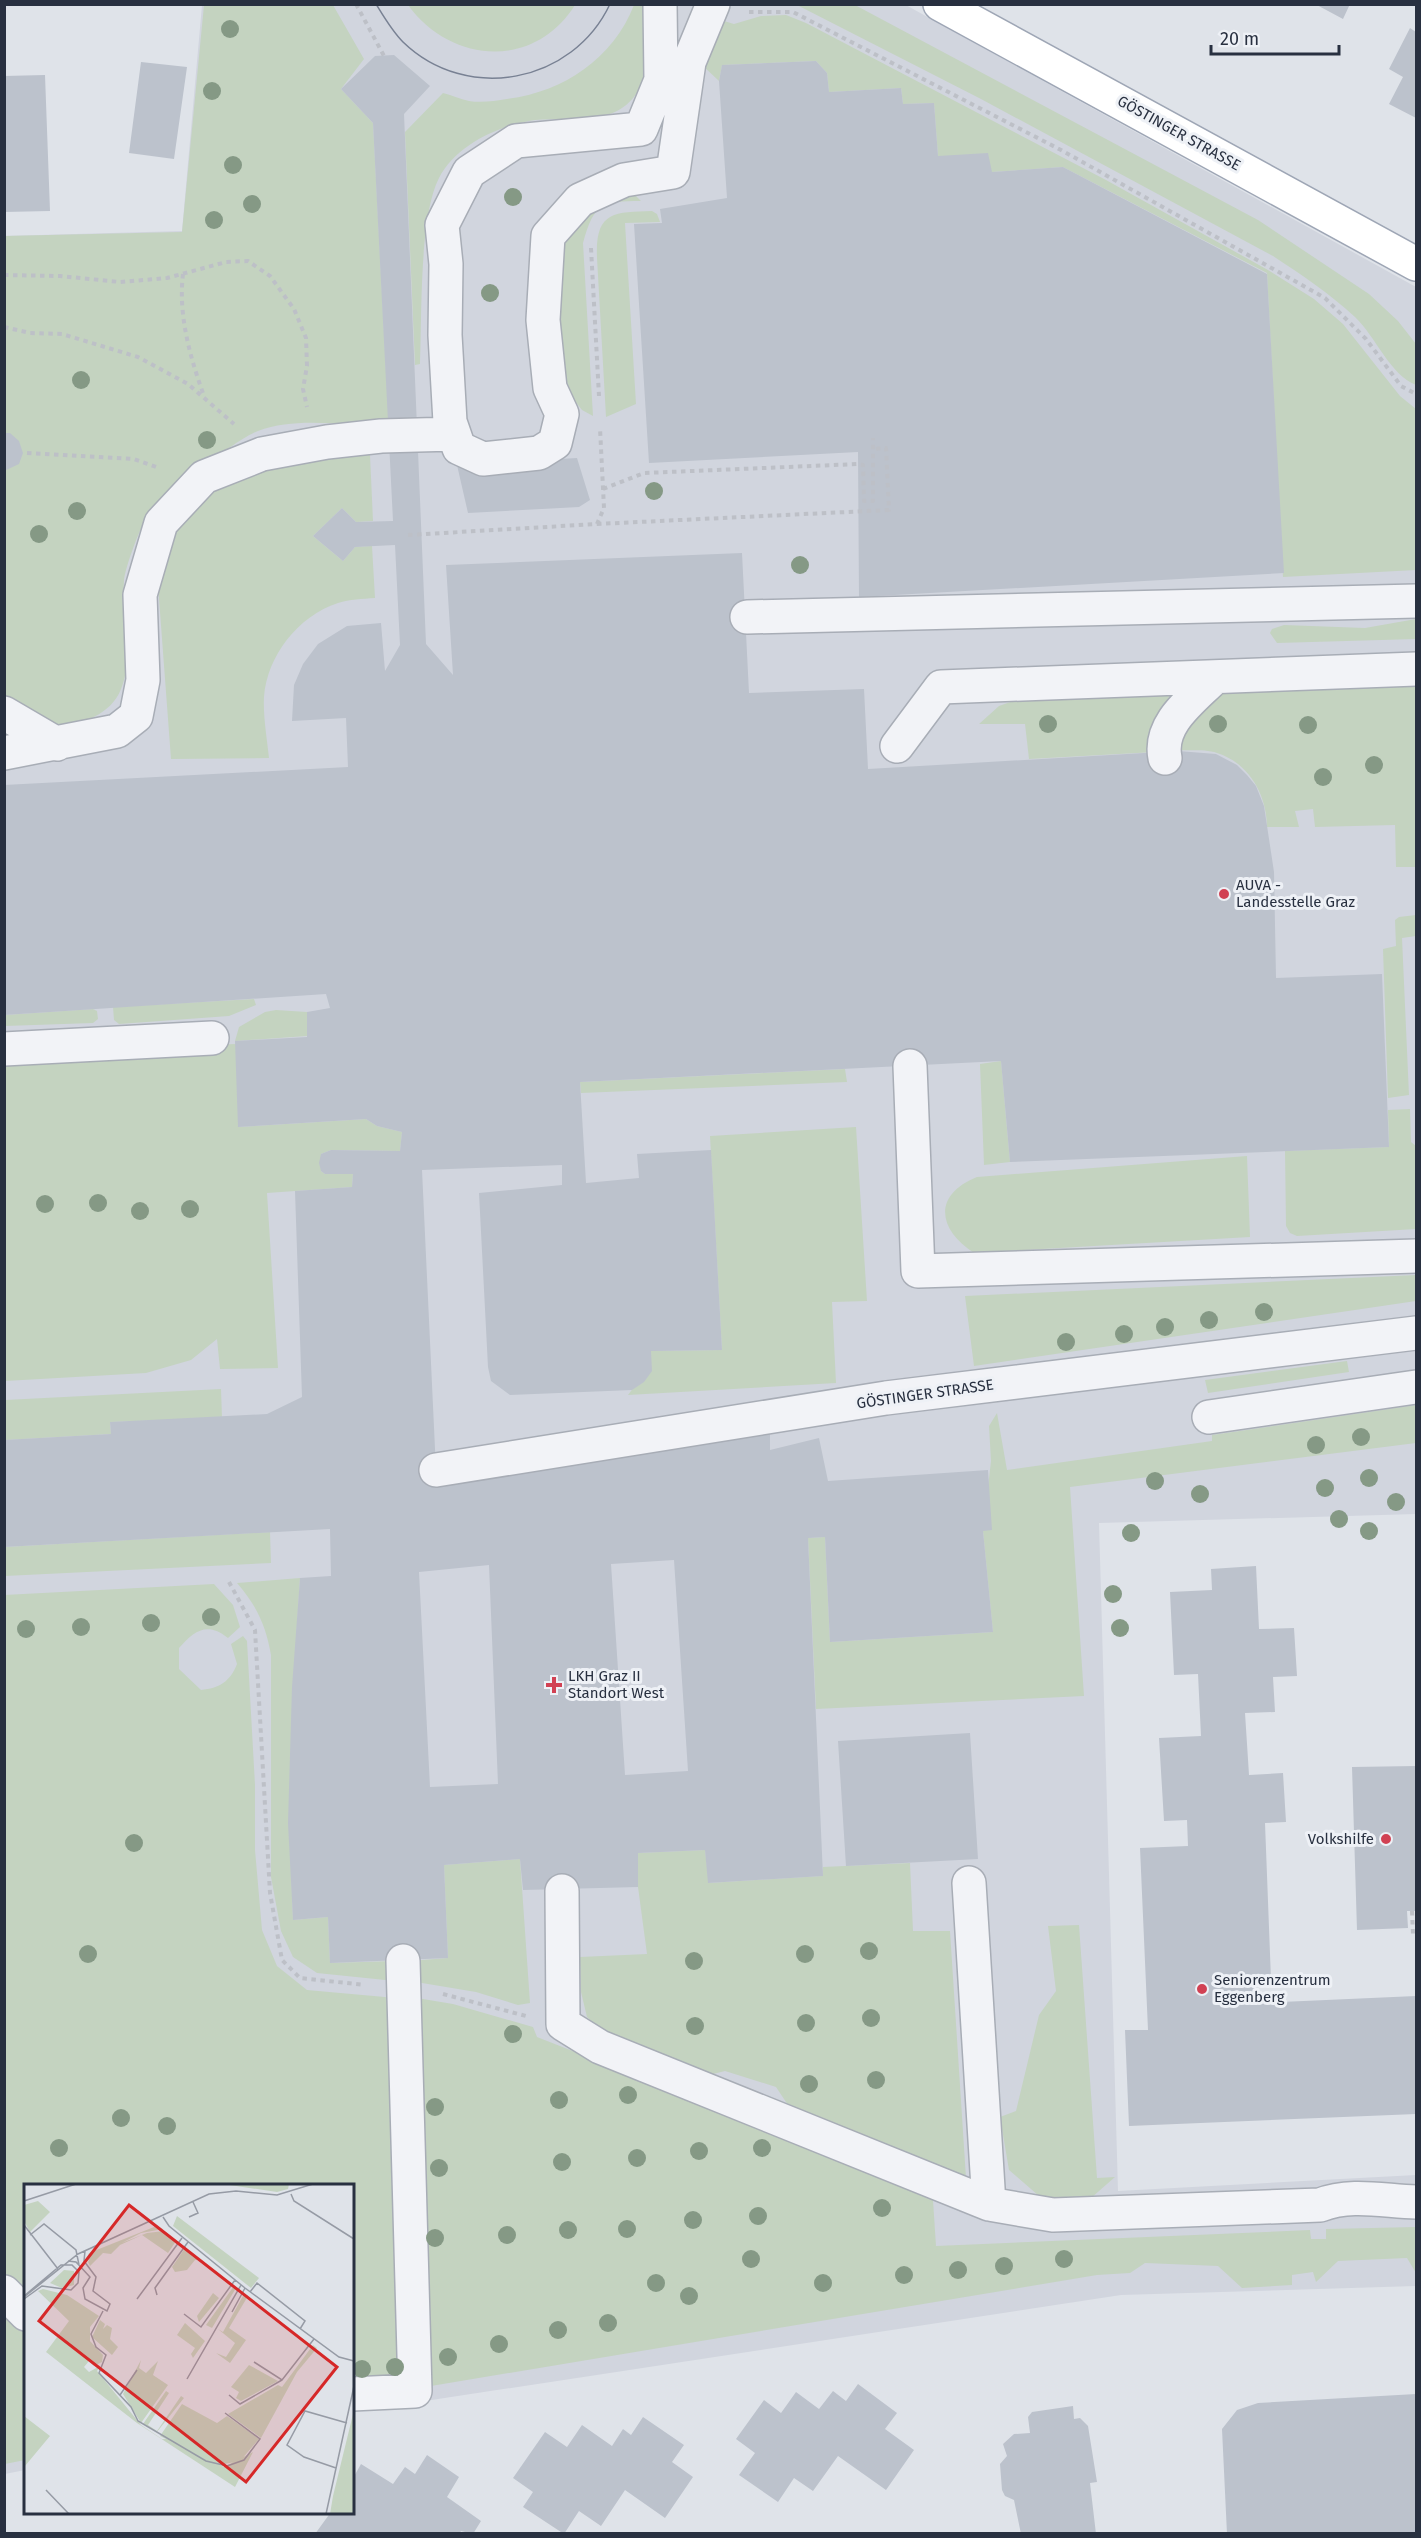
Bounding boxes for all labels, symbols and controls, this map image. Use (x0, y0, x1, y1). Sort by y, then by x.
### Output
scale bar (1211, 18, 1338, 56)
text: 20 m (1220, 28, 1259, 50)
street label: GÖSTINGER STRASSE (1114, 92, 1244, 174)
place label: AUVA - Landesstelle Graz (1236, 876, 1355, 911)
marker: AUVA - Landesstelle Graz (1217, 887, 1231, 901)
street label: GÖSTINGER STRASSE (855, 1375, 995, 1413)
place label: LKH Graz II Standort West (568, 1667, 665, 1702)
marker: LKH Graz II Standort West (545, 1676, 563, 1694)
place label: Volkshilfe (1308, 1830, 1374, 1848)
marker: Volkshilfe (1379, 1832, 1393, 1846)
place label: Seniorenzentrum Eggenberg (1214, 1971, 1331, 2006)
marker: Seniorenzentrum Eggenberg (1195, 1982, 1209, 1996)
inset map (24, 2184, 354, 2514)

